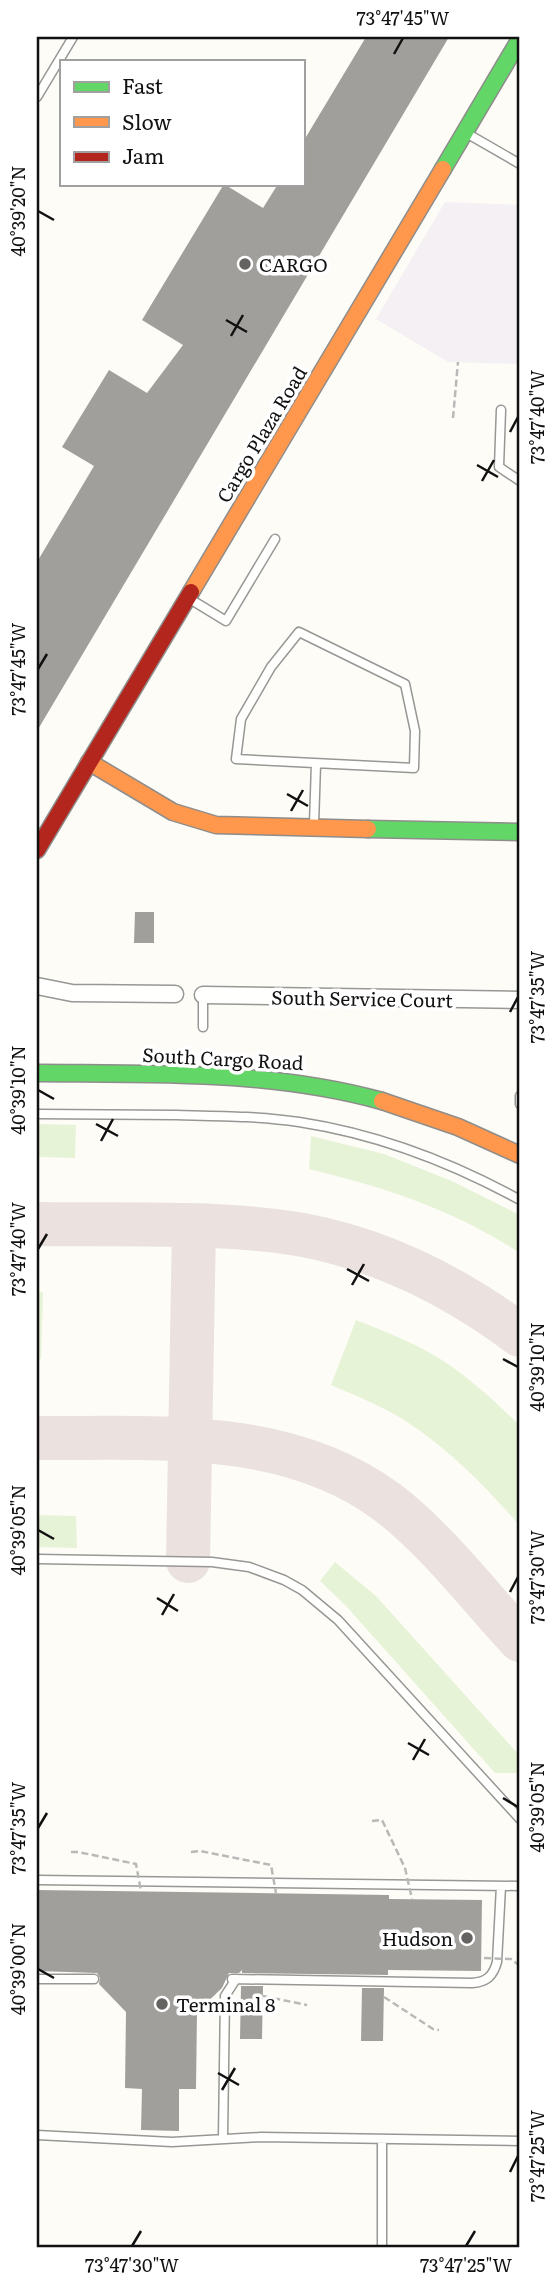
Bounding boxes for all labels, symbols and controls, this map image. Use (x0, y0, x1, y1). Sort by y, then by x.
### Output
text: 73°47'45"W (357, 4, 450, 31)
legend (60, 60, 304, 186)
text: Fast (122, 69, 163, 100)
text: Slow (122, 105, 172, 136)
text: Jam (122, 139, 164, 170)
text: 40°39'20"N (4, 165, 31, 257)
place label: CARGO (259, 250, 328, 278)
marker: CARGO (237, 256, 253, 272)
street label: Cargo Plaza Road (209, 360, 313, 508)
text: 73°47'40"W (523, 370, 550, 464)
text: 73°47'45"W (4, 622, 31, 715)
text: 73°47'35"W (523, 950, 550, 1043)
street label: South Service Court (271, 982, 453, 1014)
street label: South Cargo Road (142, 1040, 305, 1076)
text: 40°39'10"N (4, 1045, 31, 1135)
text: 73°47'40"W (4, 1202, 31, 1296)
text: 40°39'10"N (523, 1322, 550, 1412)
text: 40°39'05"N (4, 1484, 31, 1576)
text: 73°47'30"W (523, 1530, 550, 1624)
text: 40°39'05"N (523, 1761, 550, 1853)
text: 73°47'35"W (4, 1781, 31, 1874)
text: 40°39'00"N (4, 1923, 31, 2015)
place label: Hudson (382, 1924, 453, 1952)
marker: Hudson (459, 1930, 475, 1946)
place label: Terminal 8 (176, 1990, 276, 2018)
marker: Terminal 8 (154, 1996, 170, 2012)
text: 73°47'25"W (523, 2110, 550, 2202)
text: 73°47'30"W (85, 2251, 179, 2278)
text: 73°47'25"W (420, 2251, 512, 2278)

